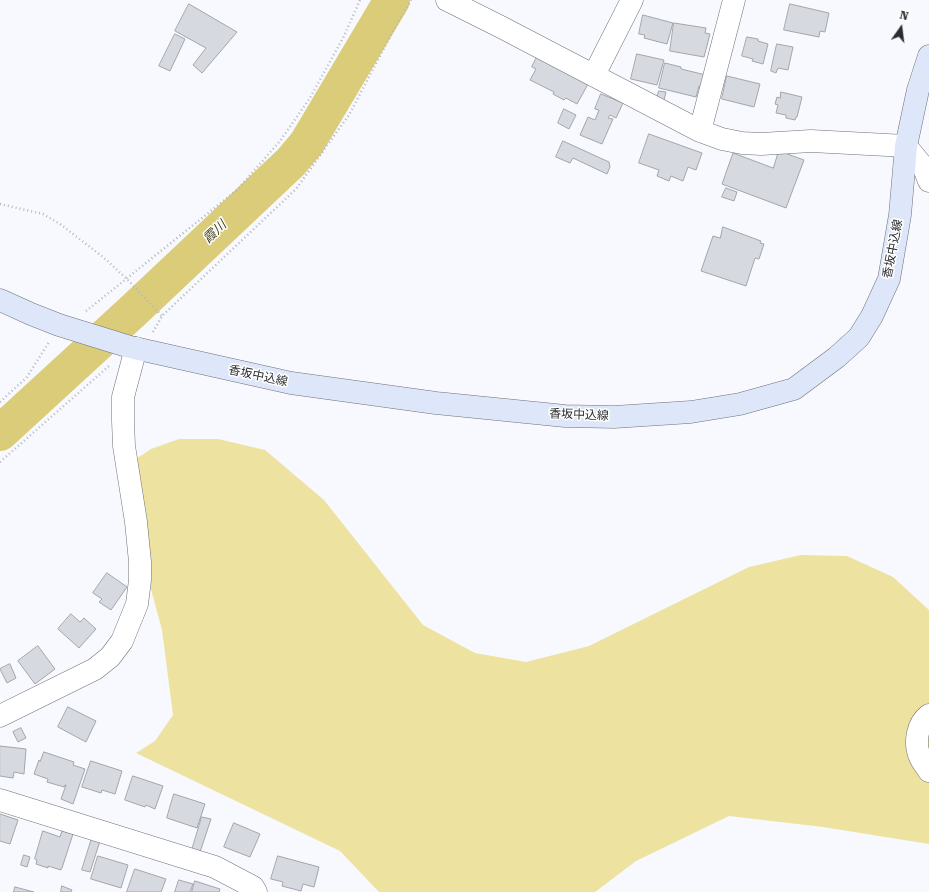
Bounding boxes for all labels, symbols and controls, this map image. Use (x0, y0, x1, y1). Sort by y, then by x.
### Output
north arrow (881, 8, 921, 48)
text: N (898, 9, 910, 23)
water label: 霞川 (200, 217, 230, 247)
street label: 香坂中込線 (880, 218, 906, 280)
street label: 香坂中込線 (227, 363, 289, 389)
street label: 香坂中込線 (549, 407, 609, 423)

